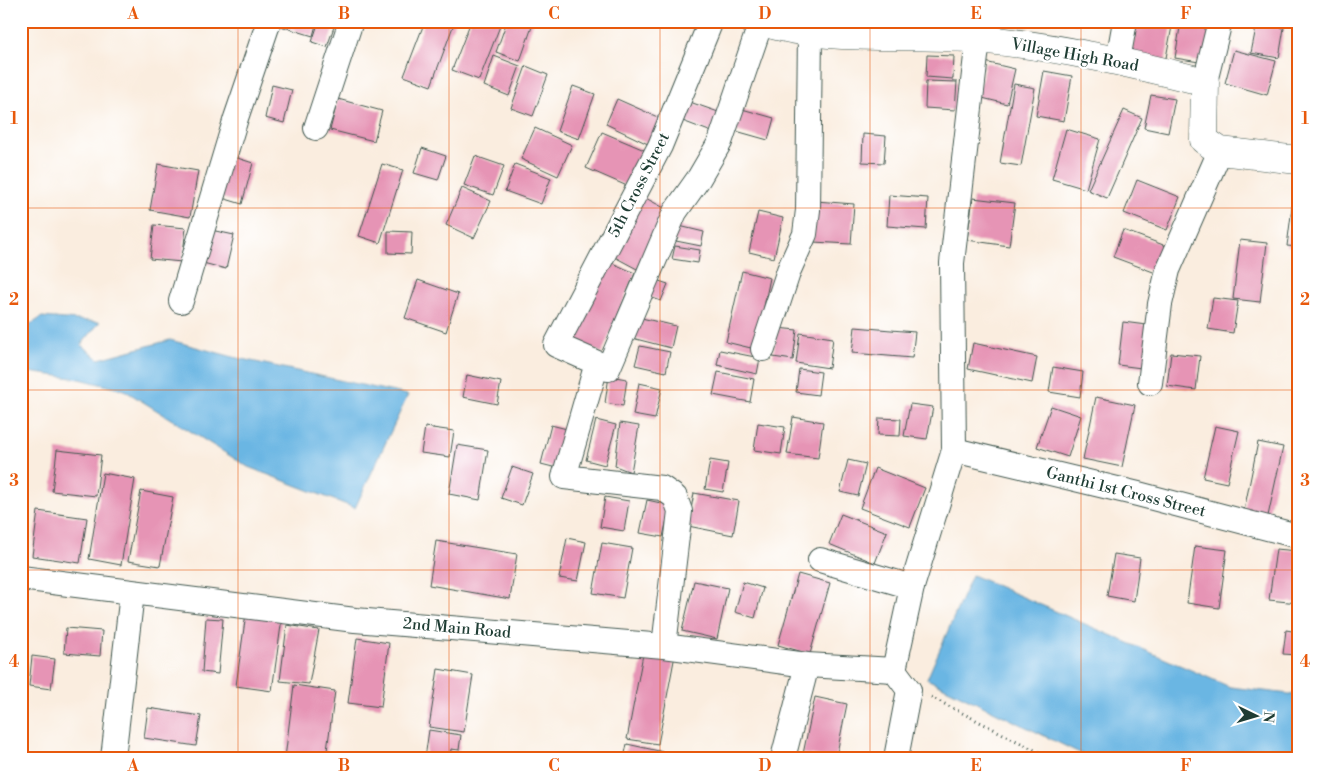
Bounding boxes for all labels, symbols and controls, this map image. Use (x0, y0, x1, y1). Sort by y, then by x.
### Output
text: A (126, 4, 139, 24)
text: B (338, 4, 350, 24)
text: C (548, 4, 560, 24)
text: D (759, 4, 772, 24)
text: E (970, 4, 982, 24)
text: F (1180, 4, 1192, 24)
street label: Village High Road (1009, 34, 1140, 76)
text: 1 (10, 109, 18, 129)
text: 1 (1301, 109, 1309, 129)
street label: 5th Cross Street (604, 129, 674, 241)
text: 2 (9, 290, 19, 310)
text: 2 (1300, 290, 1310, 310)
street label: Ganthi 1st Cross Street (1044, 462, 1208, 522)
text: 3 (9, 471, 19, 491)
text: 3 (1300, 471, 1310, 491)
street label: 2nd Main Road (402, 613, 512, 643)
text: 4 (9, 652, 20, 672)
text: 4 (1300, 652, 1311, 672)
north arrow (1232, 692, 1282, 742)
text: N (1259, 711, 1277, 723)
text: A (126, 756, 139, 776)
text: B (338, 756, 350, 776)
text: C (548, 756, 560, 776)
text: D (759, 756, 772, 776)
text: E (970, 756, 982, 776)
text: F (1180, 756, 1192, 776)

